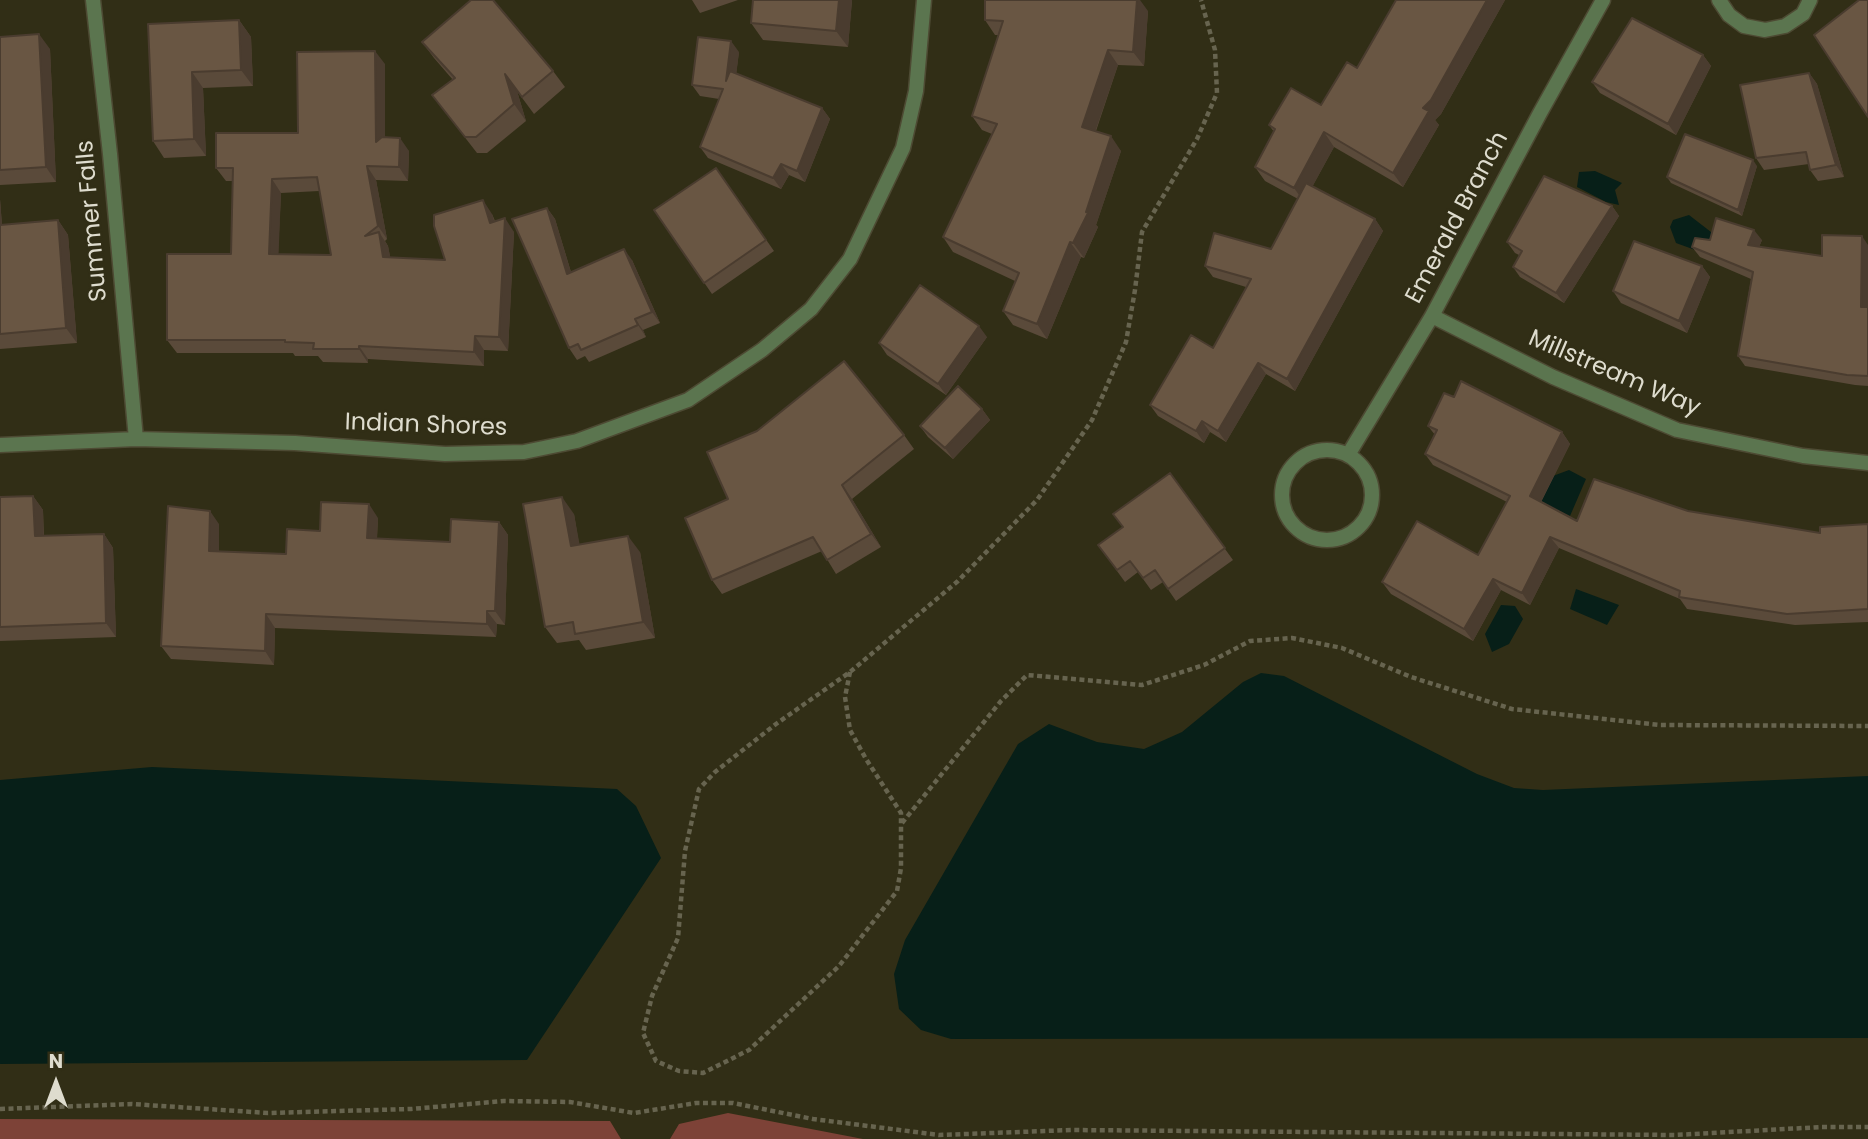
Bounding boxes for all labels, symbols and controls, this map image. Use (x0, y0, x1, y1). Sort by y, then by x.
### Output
street label: Emerald Branch (1400, 127, 1516, 309)
street label: Summer Falls (72, 139, 114, 303)
street label: Millstream Way (1524, 325, 1704, 423)
street label: Indian Shores (344, 409, 508, 443)
north arrow (21, 1048, 91, 1118)
text: N (49, 1048, 63, 1075)

